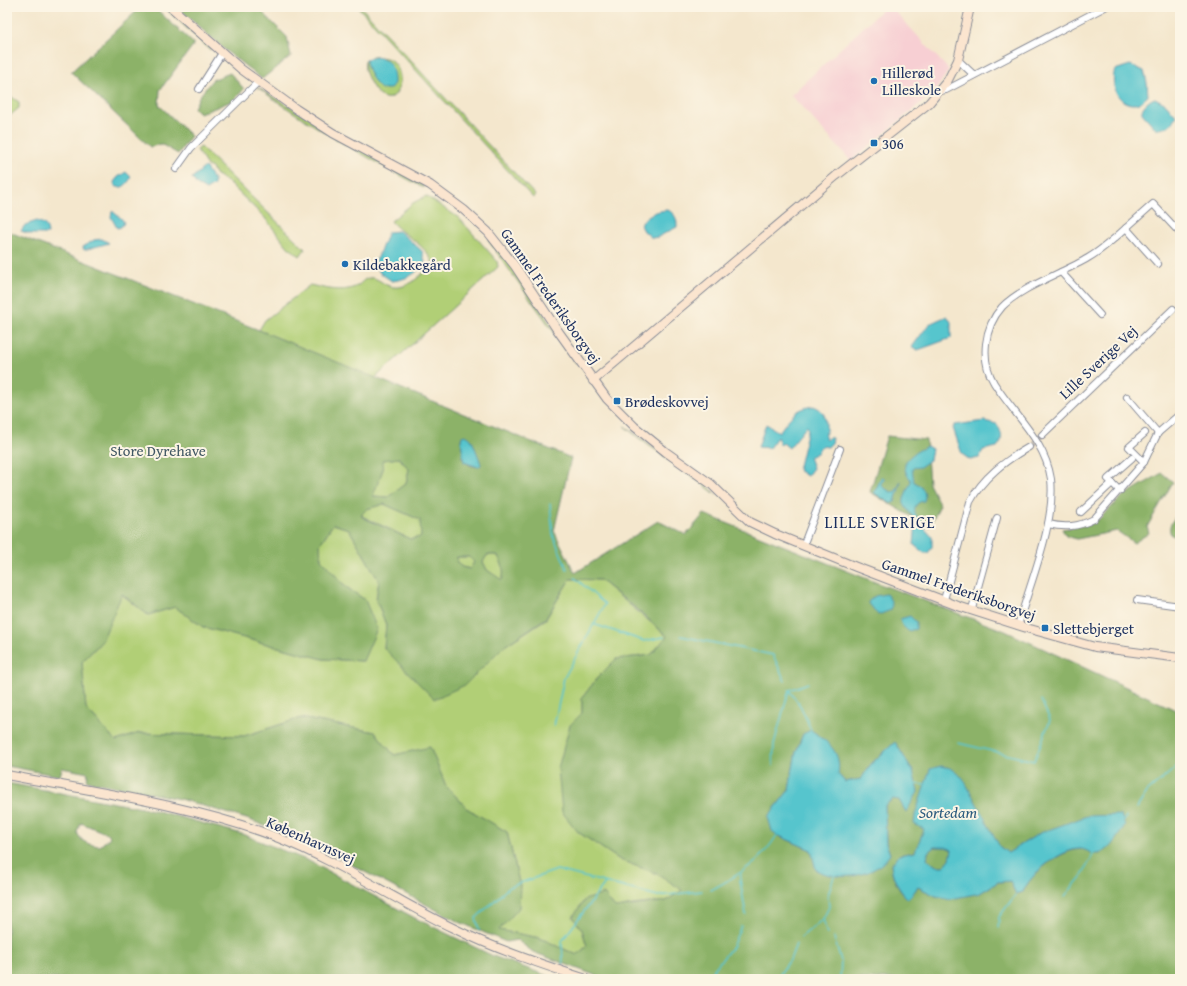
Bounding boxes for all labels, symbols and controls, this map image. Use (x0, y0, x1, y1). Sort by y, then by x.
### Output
place label: Hillerød Lilleskole (882, 62, 941, 100)
marker: Hillerød Lilleskole (869, 76, 879, 86)
place label: 306 (882, 133, 904, 154)
marker: 306 (869, 138, 879, 148)
street label: Gammel Frederiksborgvej (496, 224, 606, 368)
place label: Kildebakkegård (353, 254, 451, 275)
marker: Kildebakkegård (340, 259, 350, 269)
street label: Lille Sverige Vej (1054, 320, 1142, 404)
place label: Brødeskovvej (625, 391, 709, 412)
marker: Brødeskovvej (612, 396, 622, 406)
park label: Store Dyrehave (110, 440, 206, 461)
district label: LILLE SVERIGE (825, 510, 935, 534)
street label: Gammel Frederiksborgvej (879, 553, 1039, 625)
place label: Slettebjerget (1053, 618, 1135, 639)
marker: Slettebjerget (1040, 623, 1050, 633)
water label: Sortedam (919, 800, 977, 824)
street label: Københavnsvej (263, 811, 359, 869)

